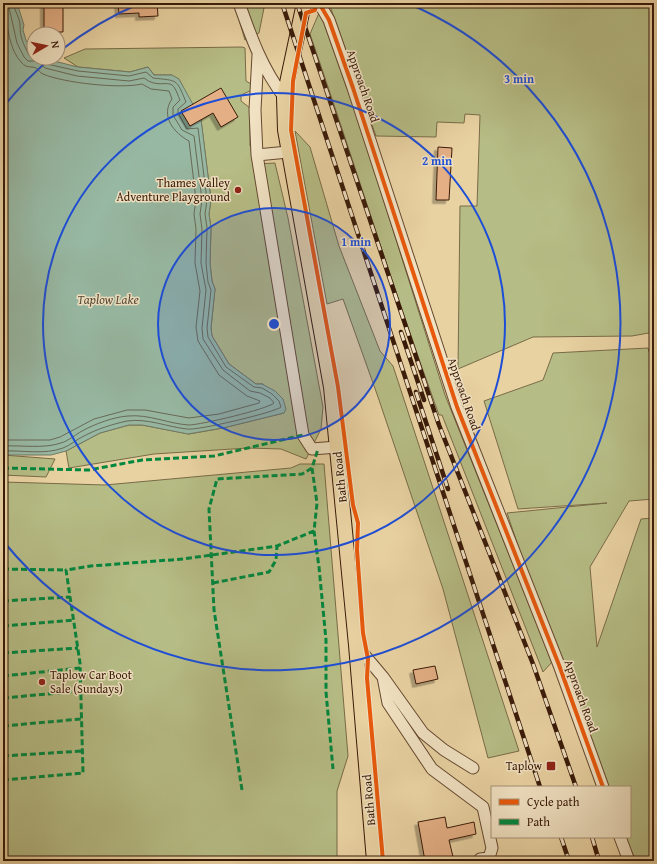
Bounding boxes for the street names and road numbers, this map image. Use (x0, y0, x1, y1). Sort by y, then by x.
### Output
street label: Approach Road (343, 47, 384, 125)
street label: Approach Road (444, 355, 485, 433)
street label: Bath Road (328, 450, 351, 503)
street label: Approach Road (560, 657, 603, 735)
street label: Bath Road (358, 773, 379, 826)

